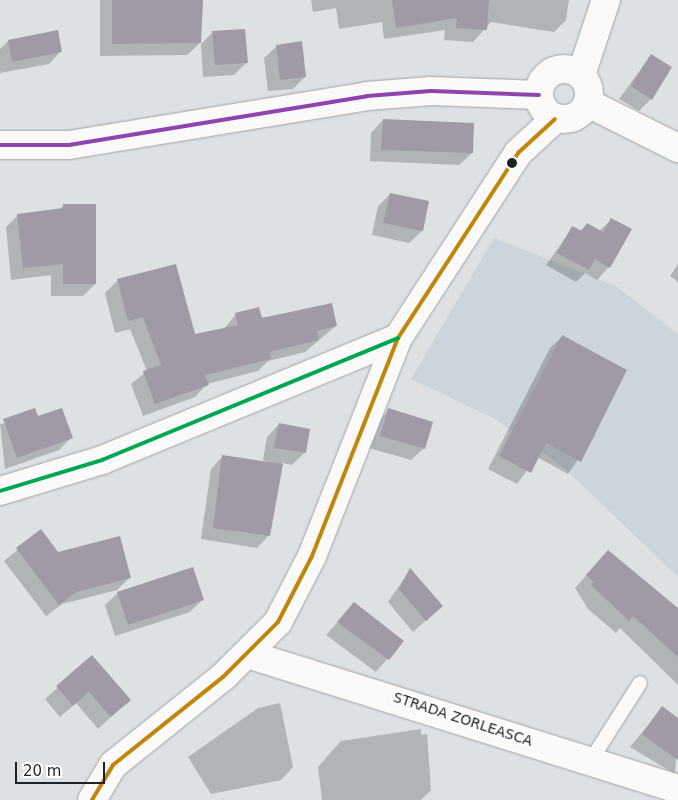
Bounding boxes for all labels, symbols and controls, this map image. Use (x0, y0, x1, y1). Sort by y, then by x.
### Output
unlabelled marker (507, 158, 517, 168)
street label: STRADA ZORLEASCA (391, 689, 535, 749)
scale bar (18, 752, 108, 784)
text: 20 m (23, 762, 61, 780)

